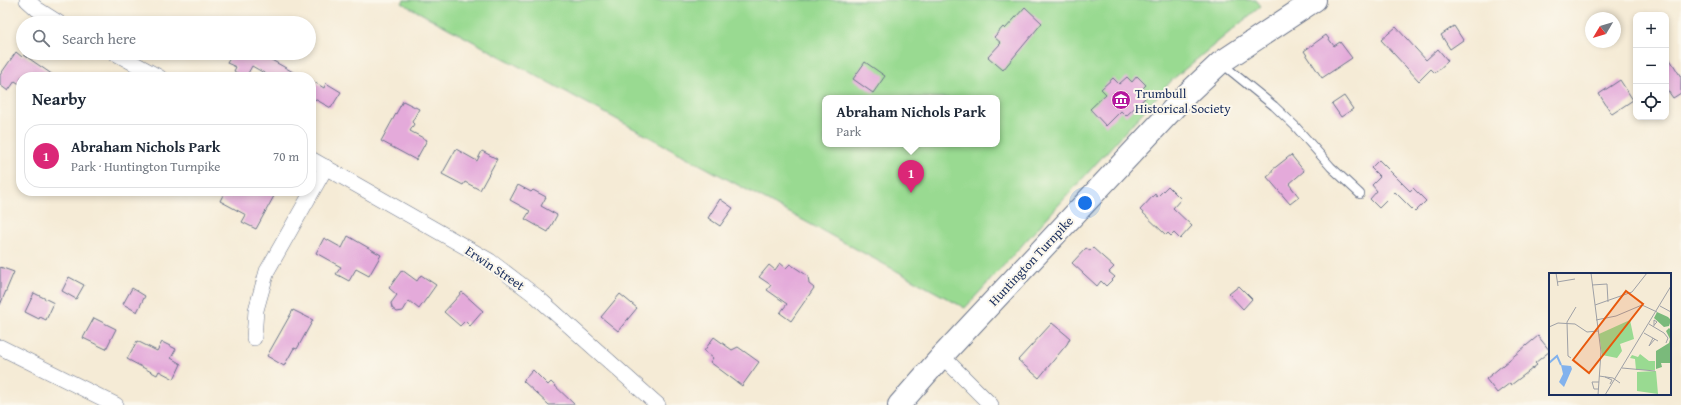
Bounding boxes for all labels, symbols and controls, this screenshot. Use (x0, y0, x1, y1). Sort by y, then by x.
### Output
north arrow (1585, 12, 1621, 48)
map controls (1633, 12, 1669, 120)
button: + (1633, 12, 1669, 48)
search box (16, 16, 316, 60)
icon: search (30, 27, 52, 49)
text: Search here (62, 28, 136, 49)
button: − (1633, 48, 1669, 84)
place label: Trumbull Historical Society (1135, 84, 1231, 118)
button: locate (1633, 84, 1669, 120)
text: Nearby (32, 86, 86, 111)
museum icon: Trumbull Historical Society (1110, 89, 1132, 111)
popup (822, 95, 1000, 147)
text: Abraham Nichols Park (836, 101, 986, 122)
text: Park (836, 122, 861, 141)
text: Abraham Nichols Park (71, 136, 220, 157)
text: 1 (43, 147, 49, 166)
text: 70 m (273, 147, 299, 166)
text: Park · Huntington Turnpike (71, 157, 220, 176)
pin: 1 (898, 160, 924, 193)
your location (1075, 193, 1095, 213)
street label: Huntington Turnpike (984, 212, 1078, 310)
street label: Erwin Street (462, 241, 529, 295)
inset map (1549, 273, 1671, 395)

